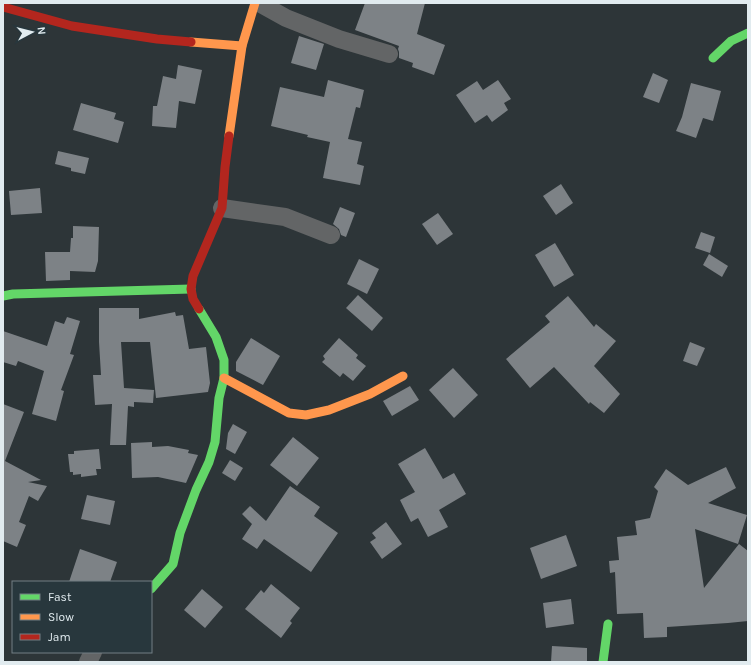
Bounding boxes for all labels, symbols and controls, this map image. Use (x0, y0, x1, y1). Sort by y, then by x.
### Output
north arrow (12, 12, 52, 52)
text: N (34, 26, 48, 36)
legend (12, 581, 152, 653)
text: Fast (48, 590, 72, 604)
text: Slow (48, 610, 74, 624)
text: Jam (48, 630, 71, 644)

